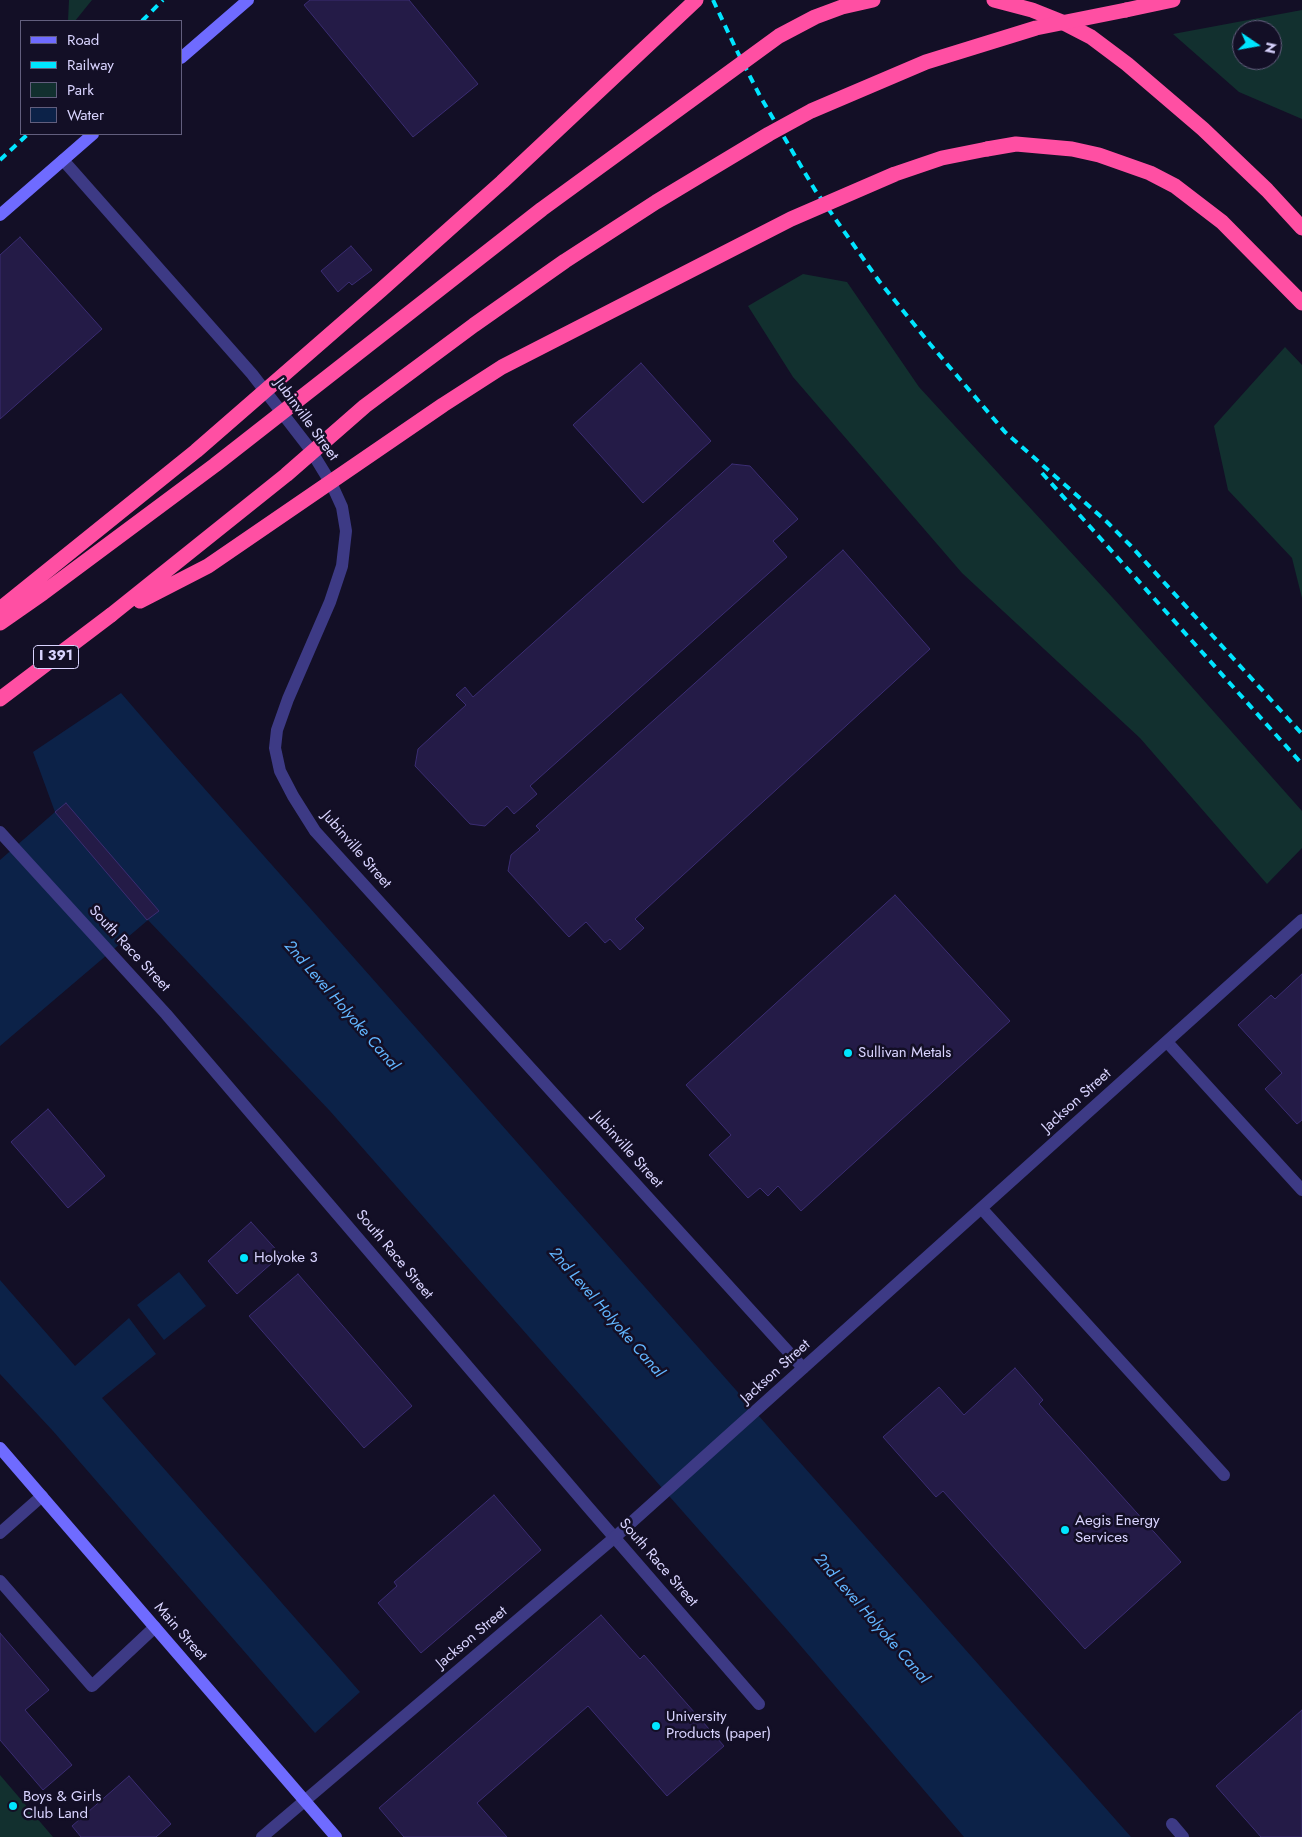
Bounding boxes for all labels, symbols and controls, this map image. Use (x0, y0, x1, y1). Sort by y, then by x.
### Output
legend (20, 20, 182, 135)
north arrow (1232, 20, 1282, 70)
text: Road (67, 29, 99, 51)
text: N (1260, 40, 1282, 55)
text: Railway (67, 54, 114, 76)
text: Park (67, 79, 94, 101)
text: Water (67, 104, 104, 126)
street label: Jubinville Street (270, 375, 342, 465)
road number: I 391 (34, 646, 78, 669)
street label: Jubinville Street (317, 807, 395, 893)
street label: South Race Street (85, 902, 173, 996)
water label: 2nd Level Holyoke Canal (279, 937, 403, 1075)
place label: Sullivan Metals (858, 1044, 951, 1062)
marker: Sullivan Metals (842, 1047, 854, 1059)
street label: Jackson Street (1039, 1065, 1115, 1137)
street label: Jubinville Street (588, 1108, 666, 1192)
street label: South Race Street (351, 1207, 437, 1303)
water label: 2nd Level Holyoke Canal (544, 1244, 668, 1382)
place label: Holyoke 3 (254, 1249, 318, 1267)
marker: Holyoke 3 (238, 1252, 250, 1264)
street label: Jackson Street (738, 1336, 814, 1408)
place label: Aegis Energy Services (1075, 1512, 1160, 1547)
street label: South Race Street (615, 1515, 701, 1611)
marker: Aegis Energy Services (1059, 1524, 1071, 1536)
water label: 2nd Level Holyoke Canal (809, 1550, 933, 1688)
street label: Main Street (150, 1599, 210, 1665)
street label: Jackson Street (433, 1603, 511, 1673)
place label: University Products (paper) (666, 1708, 771, 1743)
marker: University Products (paper) (650, 1720, 662, 1732)
place label: Boys & Girls Club Land (23, 1788, 101, 1823)
marker: Boys & Girls Club Land (7, 1800, 19, 1812)

